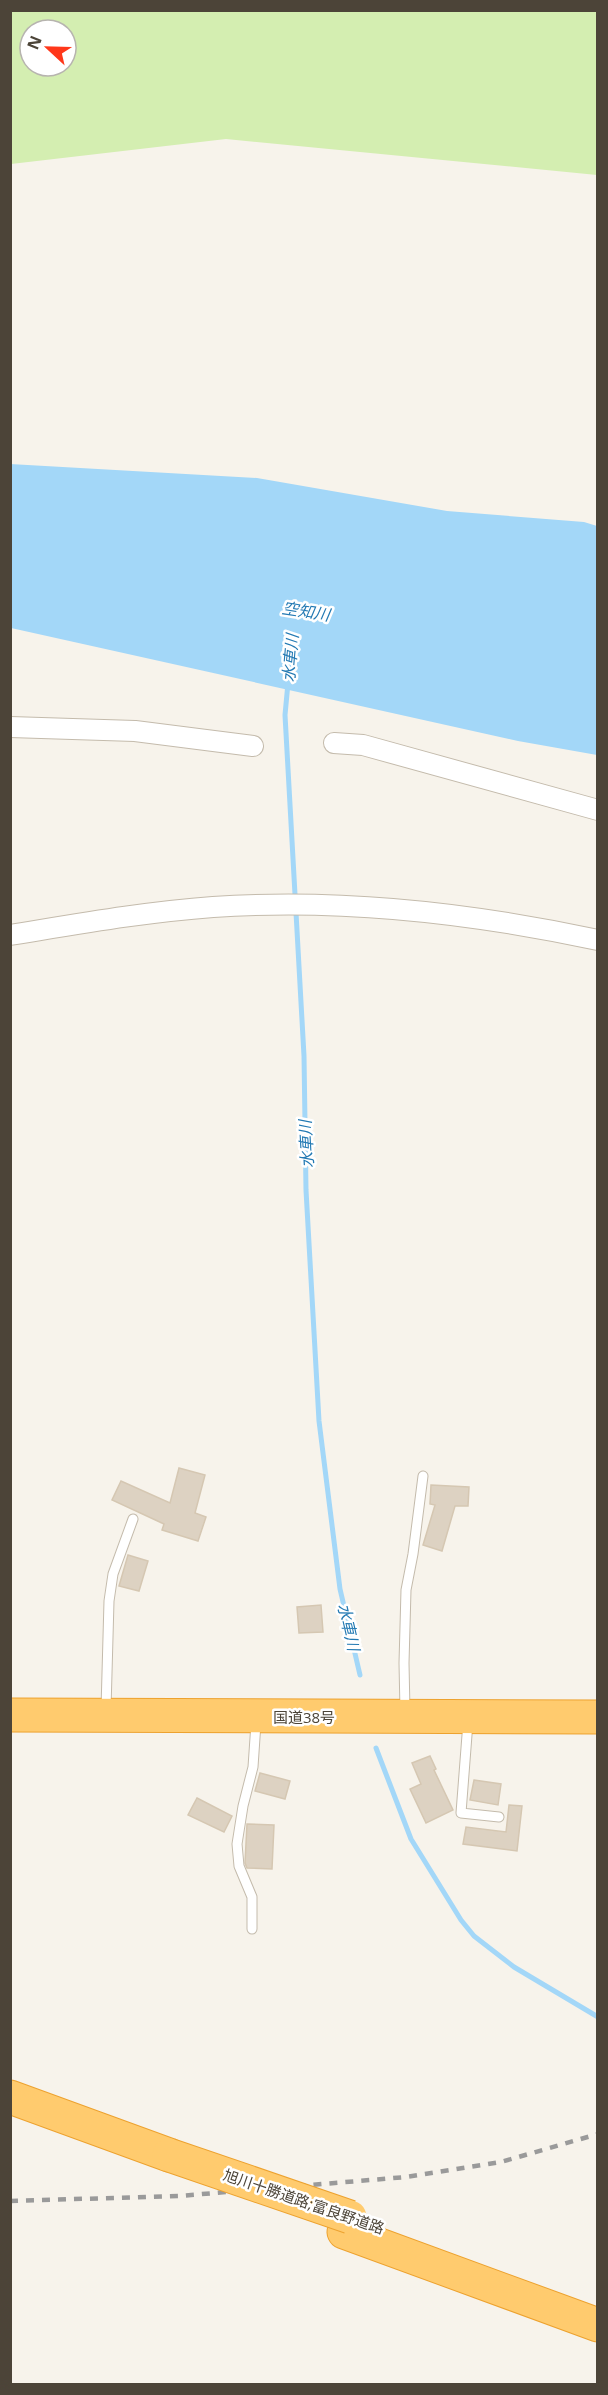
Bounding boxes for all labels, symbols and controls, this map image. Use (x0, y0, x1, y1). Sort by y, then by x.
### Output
north arrow (18, 18, 78, 78)
text: N (21, 32, 47, 53)
water label: 空知川 (281, 596, 333, 626)
water label: 水車川 (277, 631, 303, 683)
water label: 水車川 (294, 1117, 318, 1169)
water label: 水車川 (333, 1601, 366, 1655)
street label: 国道38号 (273, 1707, 335, 1727)
street label: 旭川十勝道路;富良野道路 (221, 2164, 387, 2238)

